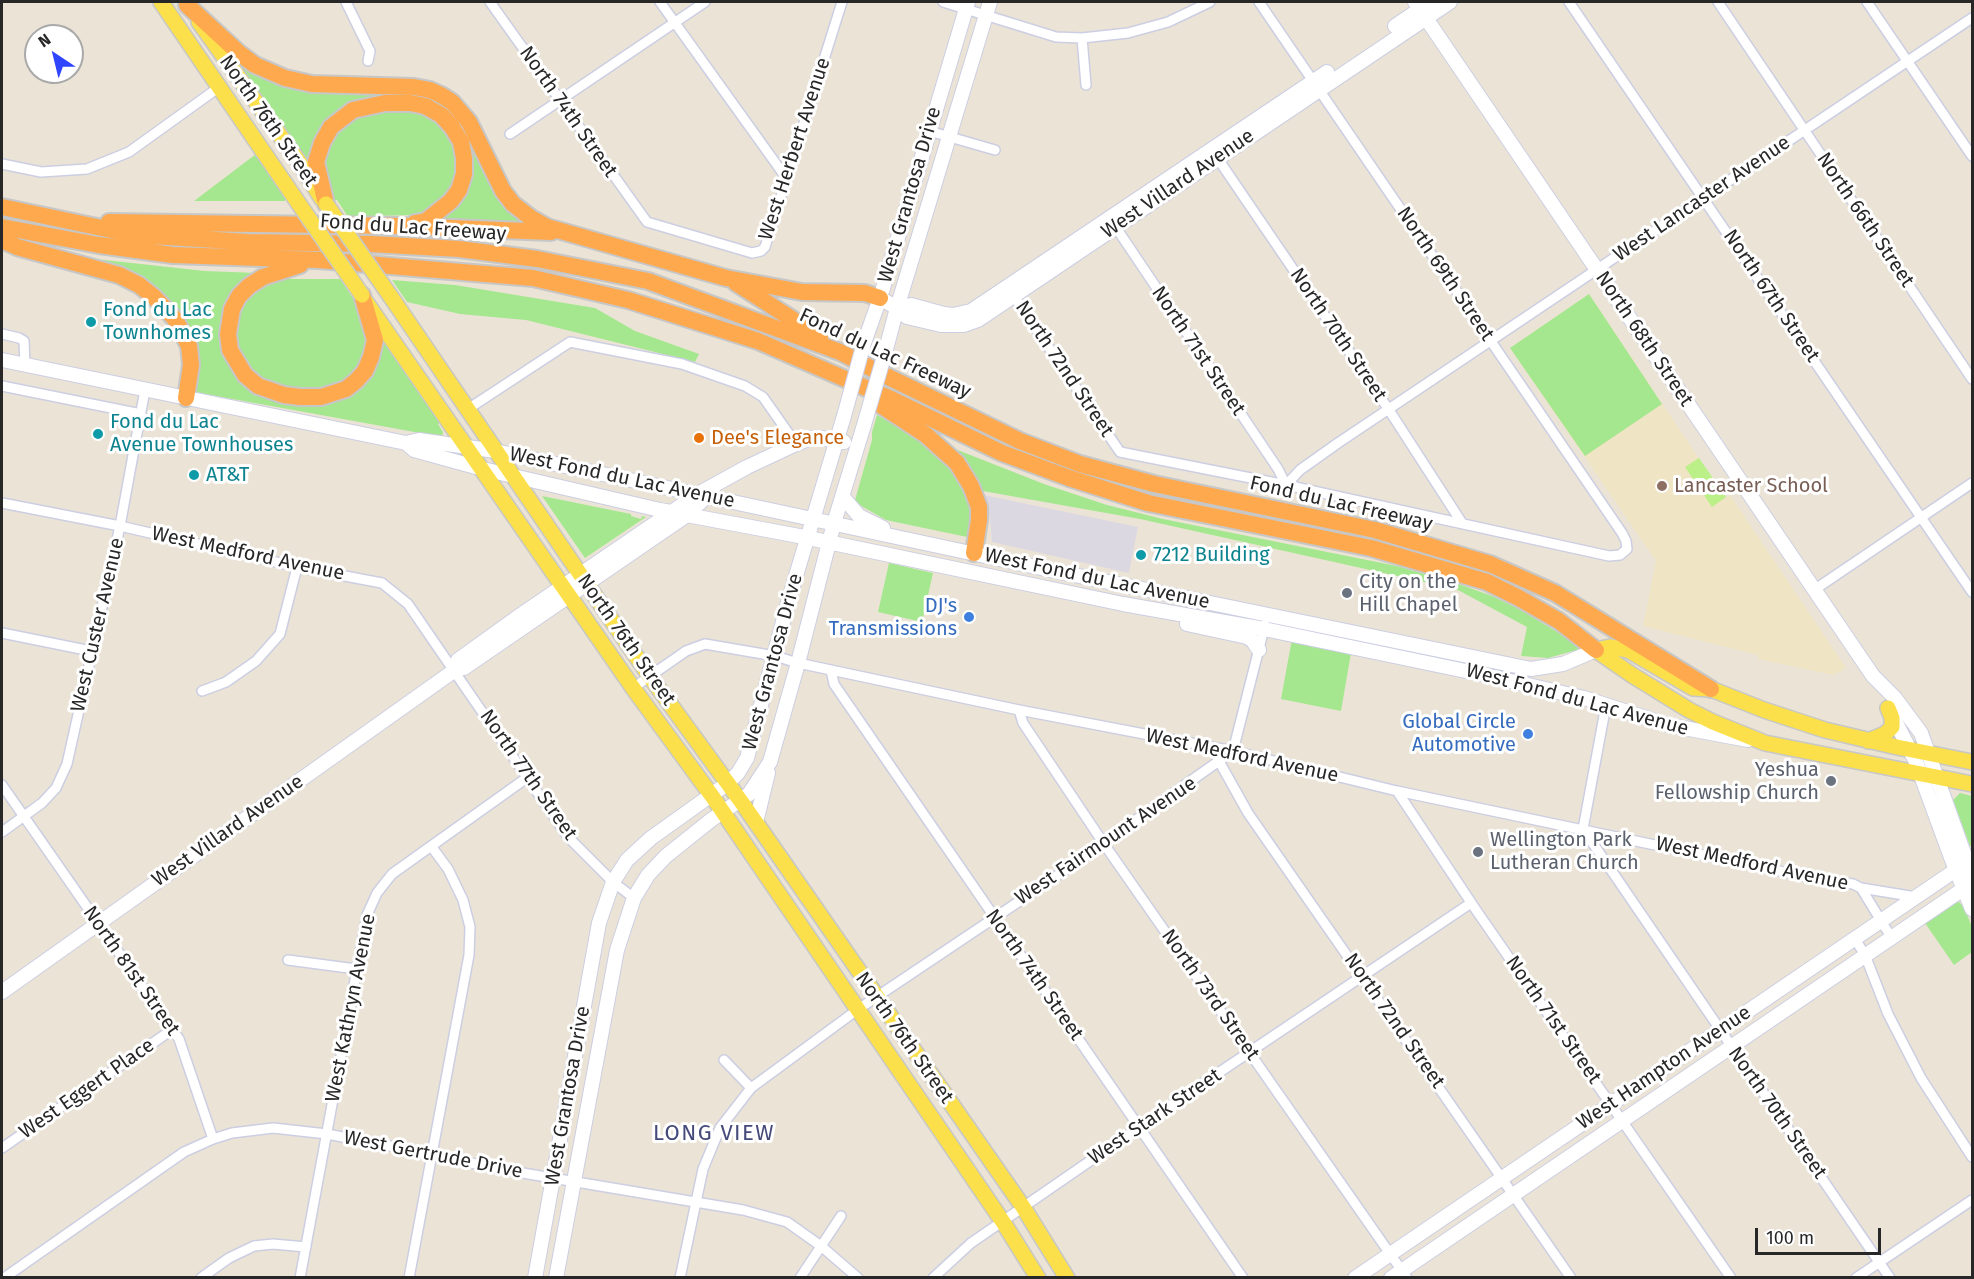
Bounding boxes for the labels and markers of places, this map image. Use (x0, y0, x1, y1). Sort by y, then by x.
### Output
place label: Fond du Lac Townhomes (103, 298, 212, 345)
marker: Fond du Lac Townhomes (84, 315, 98, 329)
place label: Fond du Lac Avenue Townhouses (110, 410, 293, 457)
place label: Dee's Elegance (711, 426, 844, 450)
marker: Fond du Lac Avenue Townhouses (91, 427, 105, 441)
marker: Dee's Elegance (692, 431, 706, 445)
place label: AT&T (206, 463, 249, 487)
marker: AT&T (187, 468, 201, 482)
place label: Lancaster School (1674, 474, 1828, 498)
marker: Lancaster School (1655, 479, 1669, 493)
place label: 7212 Building (1153, 543, 1270, 567)
marker: 7212 Building (1134, 548, 1148, 562)
place label: City on the Hill Chapel (1359, 570, 1457, 617)
marker: City on the Hill Chapel (1340, 586, 1354, 600)
place label: DJ's Transmissions (829, 594, 957, 641)
marker: DJ's Transmissions (962, 610, 976, 624)
place label: Global Circle Automotive (1402, 710, 1516, 757)
marker: Global Circle Automotive (1521, 727, 1535, 741)
place label: Yeshua Fellowship Church (1655, 758, 1819, 805)
marker: Yeshua Fellowship Church (1824, 774, 1838, 788)
place label: Wellington Park Lutheran Church (1490, 828, 1639, 875)
marker: Wellington Park Lutheran Church (1471, 845, 1485, 859)

